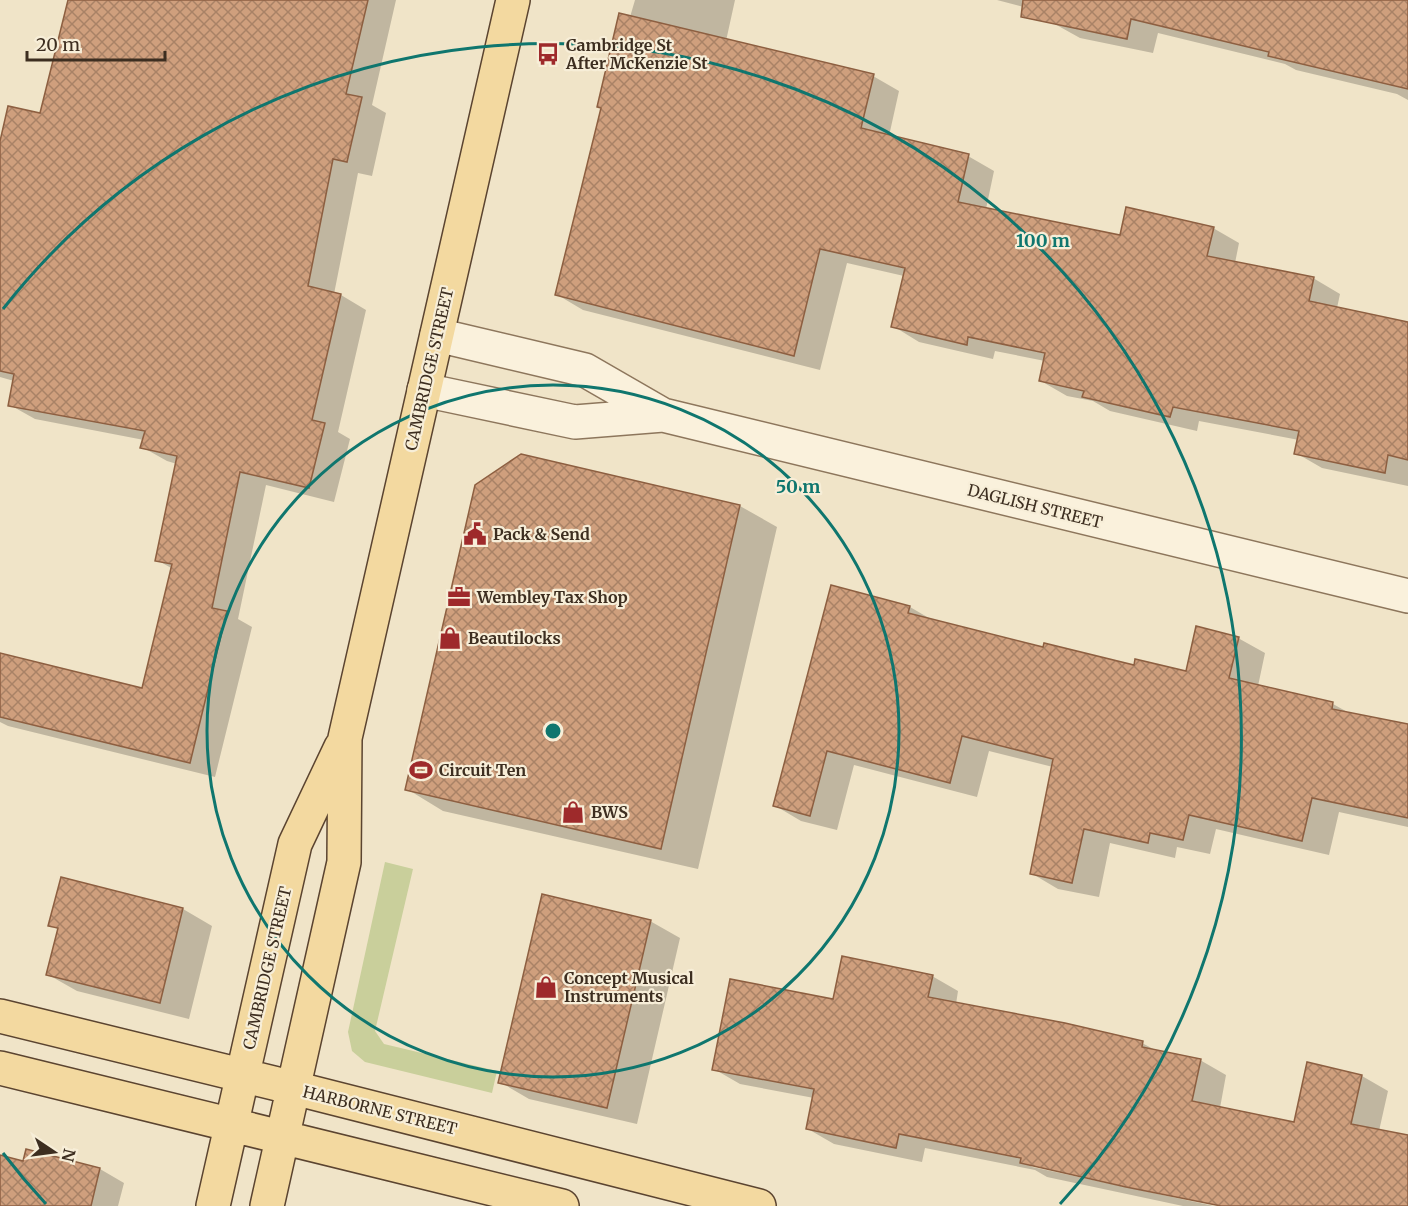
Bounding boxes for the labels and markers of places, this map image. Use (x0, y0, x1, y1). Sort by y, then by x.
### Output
place label: Cambridge St After McKenzie St (565, 35, 708, 73)
bus stop icon: Cambridge St After McKenzie St (535, 41, 561, 67)
public building icon: Pack & Send (462, 521, 488, 547)
place label: Pack & Send (493, 524, 590, 544)
office icon: Wembley Tax Shop (446, 584, 472, 610)
place label: Wembley Tax Shop (476, 587, 628, 607)
shop icon: Beautilocks (437, 625, 463, 651)
place label: Beautilocks (468, 628, 561, 648)
centre of rings (543, 721, 563, 741)
sports icon: Circuit Ten (408, 757, 434, 783)
place label: Circuit Ten (439, 760, 526, 780)
shop icon: BWS (560, 799, 586, 825)
place label: BWS (591, 802, 628, 822)
place label: Concept Musical Instruments (564, 968, 694, 1006)
shop icon: Concept Musical Instruments (533, 974, 559, 1000)

